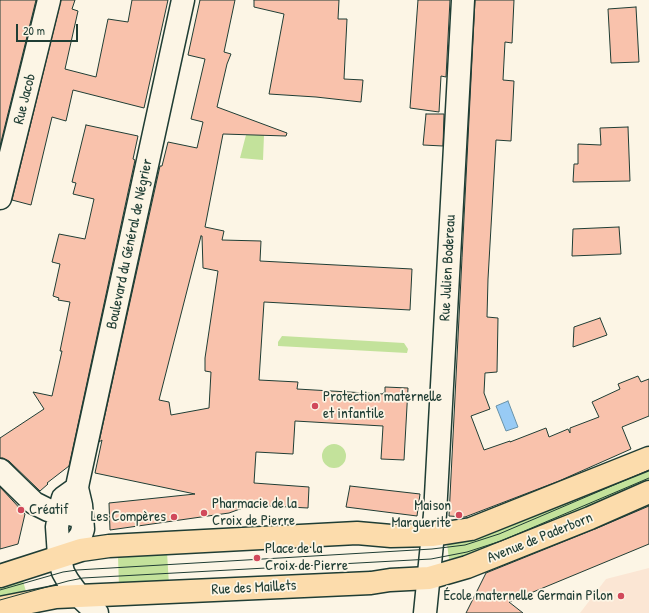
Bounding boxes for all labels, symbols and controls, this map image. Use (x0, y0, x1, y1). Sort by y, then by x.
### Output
scale bar (18, 16, 80, 42)
text: 20 m (23, 22, 45, 39)
street label: Rue Jacob (10, 72, 40, 126)
street label: Boulevard du Général de Négrier (103, 157, 157, 331)
street label: Rue Julien Bodereau (436, 214, 460, 322)
place label: Protection maternelle et infantile (323, 388, 442, 423)
marker: Protection maternelle et infantile (310, 401, 320, 411)
place label: Pharmacie de la Croix de Pierre (212, 495, 297, 530)
place label: Maison Marguerite (392, 497, 451, 532)
place label: Créatif (29, 501, 69, 519)
marker: Créatif (16, 505, 26, 515)
place label: Les Compères (91, 508, 166, 526)
marker: Pharmacie de la Croix de Pierre (199, 508, 209, 518)
street label: Avenue de Paderborn (485, 509, 595, 567)
marker: Maison Marguerite (454, 510, 464, 520)
marker: Les Compères (169, 512, 179, 522)
place label: Place de la Croix de Pierre (265, 540, 348, 575)
marker: Place de la Croix de Pierre (252, 553, 262, 563)
street label: Rue des Maillets (211, 577, 297, 599)
place label: École maternelle Germain Pilon (443, 587, 613, 605)
marker: École maternelle Germain Pilon (616, 591, 626, 601)

